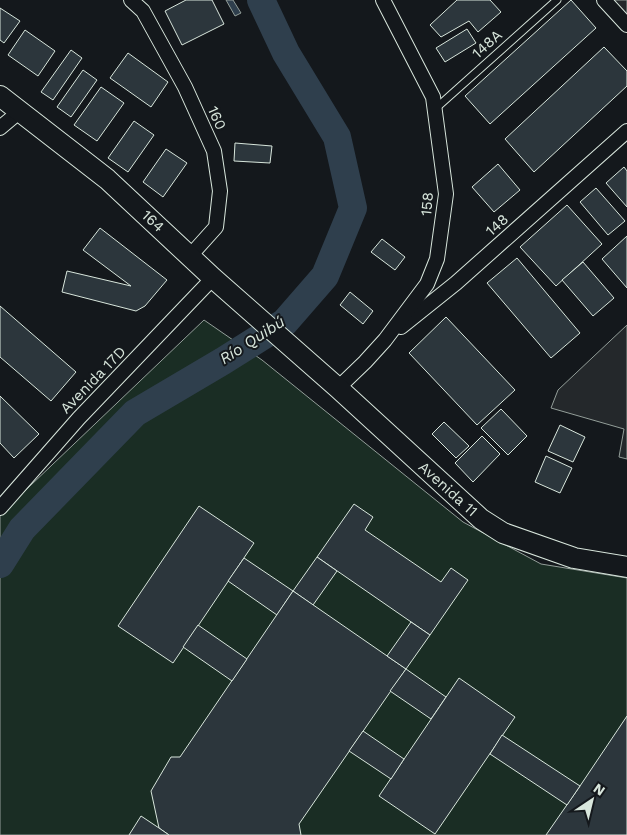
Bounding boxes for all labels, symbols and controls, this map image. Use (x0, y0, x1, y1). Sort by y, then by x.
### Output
street label: 148A (468, 26, 506, 62)
street label: 160 (204, 103, 230, 133)
street label: 158 (417, 191, 437, 217)
street label: 164 (138, 206, 168, 236)
street label: 148 (482, 210, 512, 240)
water label: Río Quibú (216, 312, 289, 368)
street label: Avenida 17D (56, 343, 130, 417)
street label: Avenida 11 (415, 458, 481, 520)
north arrow (567, 775, 617, 825)
text: N (591, 780, 608, 799)

